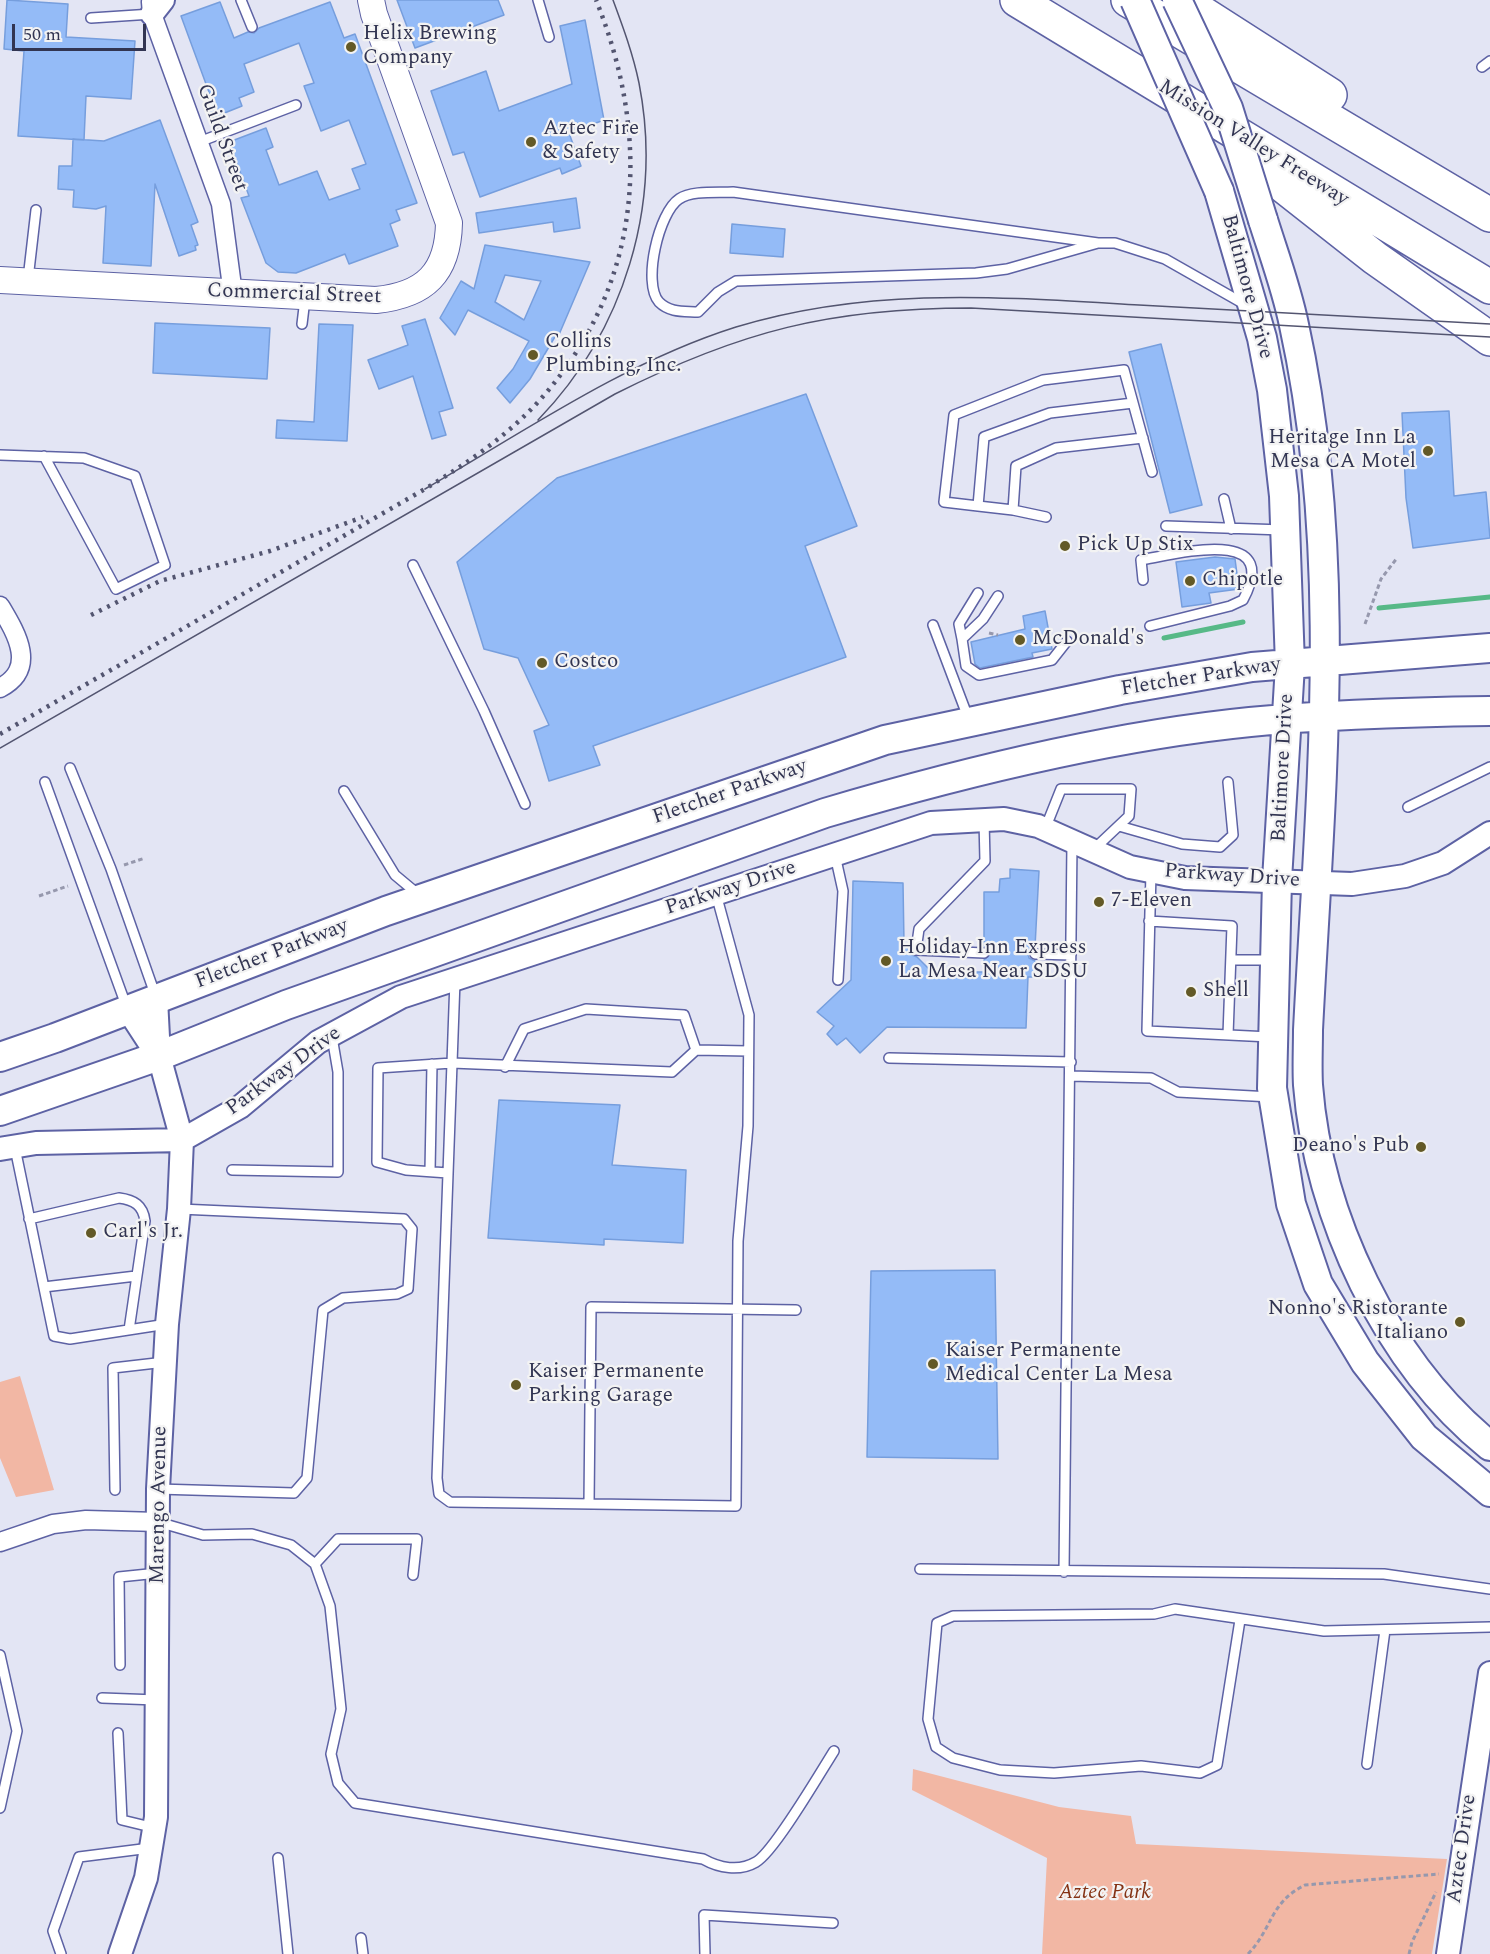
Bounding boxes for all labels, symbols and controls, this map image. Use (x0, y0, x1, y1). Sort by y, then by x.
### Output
scale bar (15, 12, 148, 50)
text: 50 m (23, 21, 61, 48)
place label: Helix Brewing Company (363, 22, 497, 72)
marker: Helix Brewing Company (344, 40, 358, 54)
street label: Mission Valley Freeway (1153, 75, 1353, 213)
street label: Guild Street (190, 81, 252, 195)
place label: Aztec Fire & Safety (543, 117, 639, 167)
marker: Aztec Fire & Safety (524, 135, 538, 149)
street label: Baltimore Drive (1215, 212, 1277, 362)
street label: Commercial Street (206, 279, 382, 311)
place label: Collins Plumbing, Inc. (545, 330, 681, 380)
marker: Collins Plumbing, Inc. (526, 348, 540, 362)
place label: Heritage Inn La Mesa CA Motel (1268, 426, 1416, 476)
marker: Heritage Inn La Mesa CA Motel (1421, 444, 1435, 458)
place label: Pick Up Stix (1077, 533, 1194, 559)
marker: Pick Up Stix (1058, 539, 1072, 553)
place label: Chipotle (1202, 568, 1283, 594)
marker: Chipotle (1183, 574, 1197, 588)
place label: McDonald's (1032, 627, 1144, 653)
marker: McDonald's (1013, 633, 1027, 647)
place label: Costco (554, 650, 618, 676)
street label: Fletcher Parkway (1119, 653, 1283, 703)
marker: Costco (535, 656, 549, 670)
street label: Baltimore Drive (1268, 693, 1300, 843)
street label: Fletcher Parkway (649, 755, 811, 831)
street label: Parkway Drive (662, 856, 800, 922)
street label: Parkway Drive (1163, 860, 1301, 894)
place label: 7-Eleven (1111, 889, 1192, 915)
marker: 7-Eleven (1092, 895, 1106, 909)
street label: Fletcher Parkway (192, 914, 352, 996)
place label: Holiday Inn Express La Mesa Near SDSU (898, 936, 1088, 986)
marker: Holiday Inn Express La Mesa Near SDSU (879, 954, 893, 968)
place label: Shell (1203, 979, 1249, 1005)
marker: Shell (1184, 985, 1198, 999)
street label: Parkway Drive (222, 1022, 346, 1122)
place label: Deano's Pub (1292, 1134, 1409, 1160)
marker: Deano's Pub (1414, 1140, 1428, 1154)
place label: Carl's Jr. (103, 1220, 183, 1246)
marker: Carl's Jr. (84, 1226, 98, 1240)
place label: Nonno's Ristorante Italiano (1268, 1297, 1448, 1347)
marker: Nonno's Ristorante Italiano (1453, 1315, 1467, 1329)
place label: Kaiser Permanente Medical Center La Mesa (945, 1339, 1173, 1389)
marker: Kaiser Permanente Medical Center La Mesa (926, 1357, 940, 1371)
place label: Kaiser Permanente Parking Garage (528, 1360, 704, 1410)
marker: Kaiser Permanente Parking Garage (509, 1378, 523, 1392)
street label: Marengo Avenue (146, 1426, 174, 1584)
street label: Aztec Drive (1443, 1793, 1483, 1905)
park label: Aztec Park (1059, 1881, 1151, 1907)

